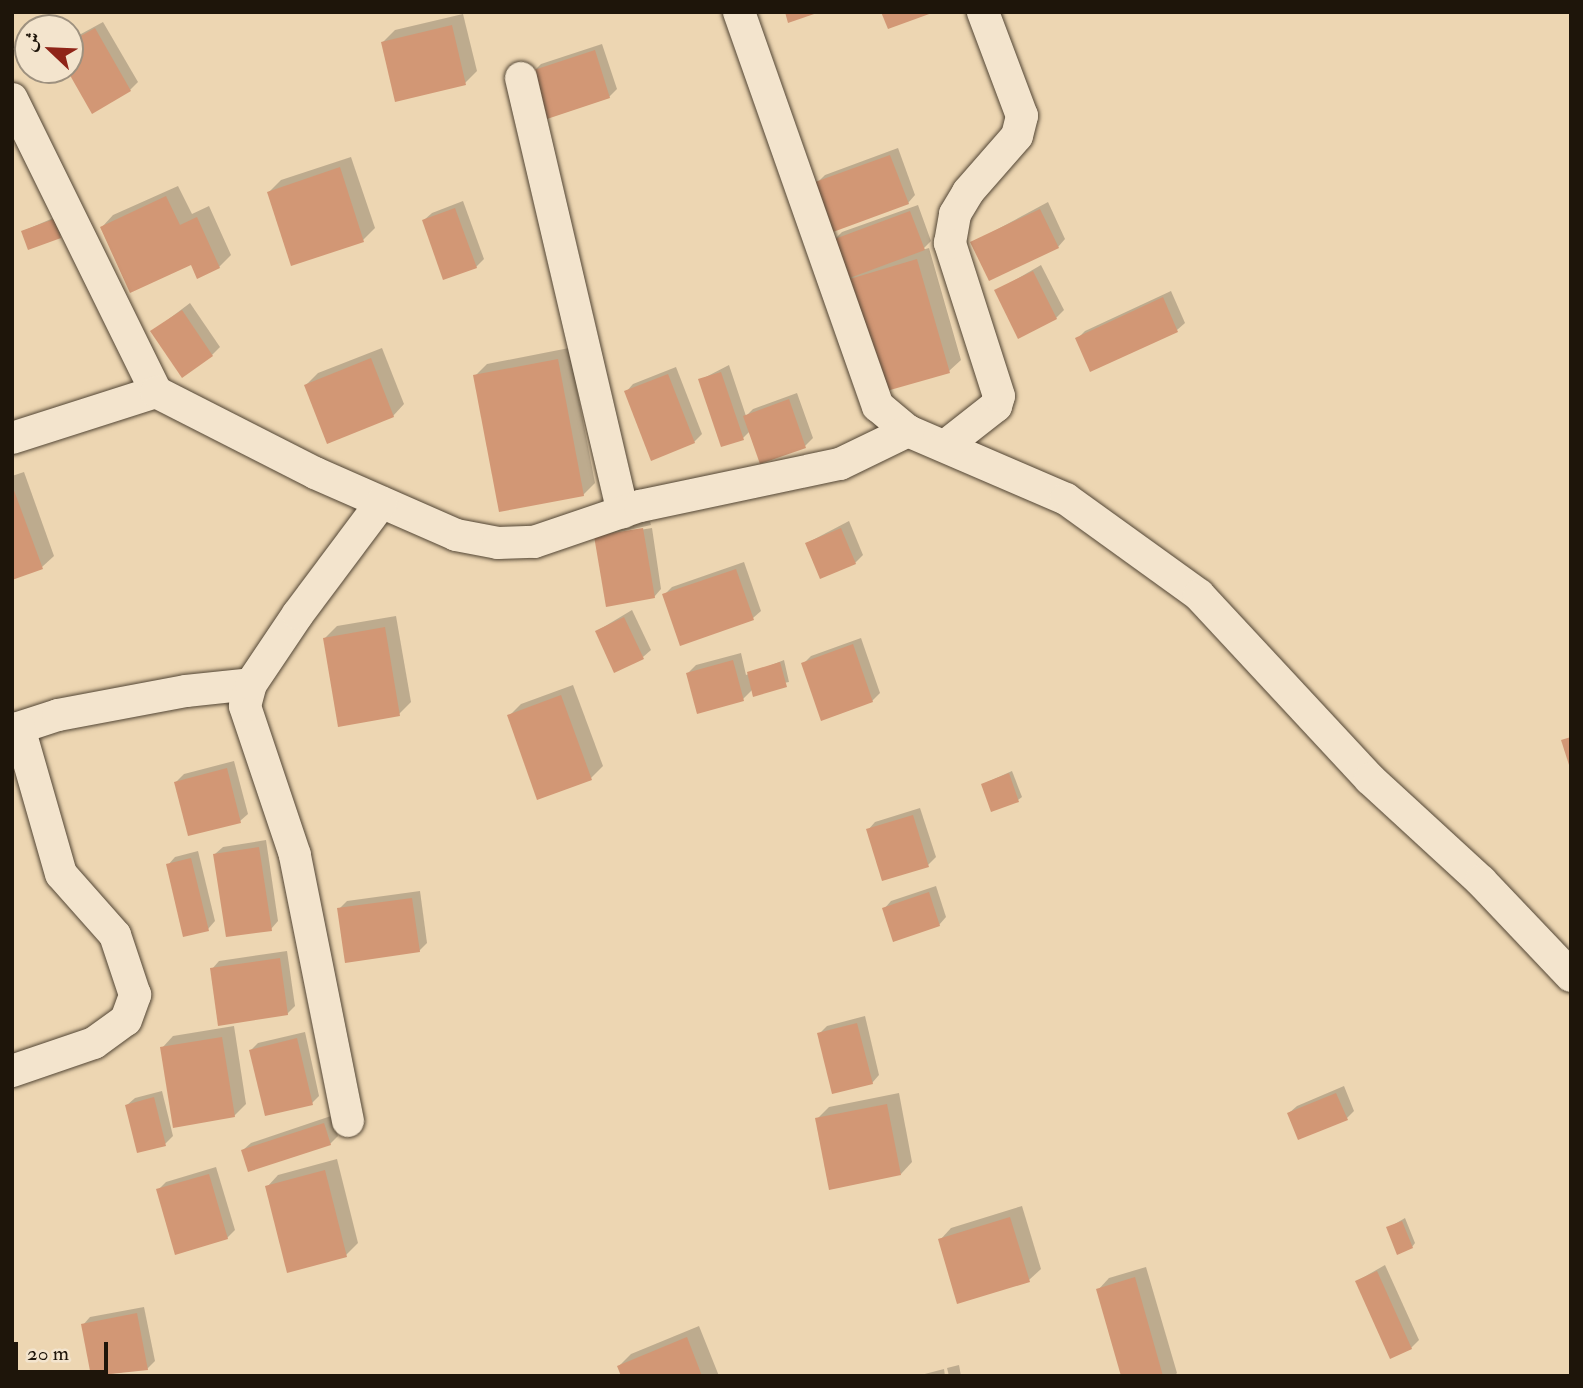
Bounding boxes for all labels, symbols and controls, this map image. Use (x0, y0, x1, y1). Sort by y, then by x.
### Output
north arrow (14, 14, 84, 84)
text: ش (17, 28, 46, 55)
scale bar (18, 1328, 112, 1372)
text: 20 m (27, 1340, 69, 1367)

